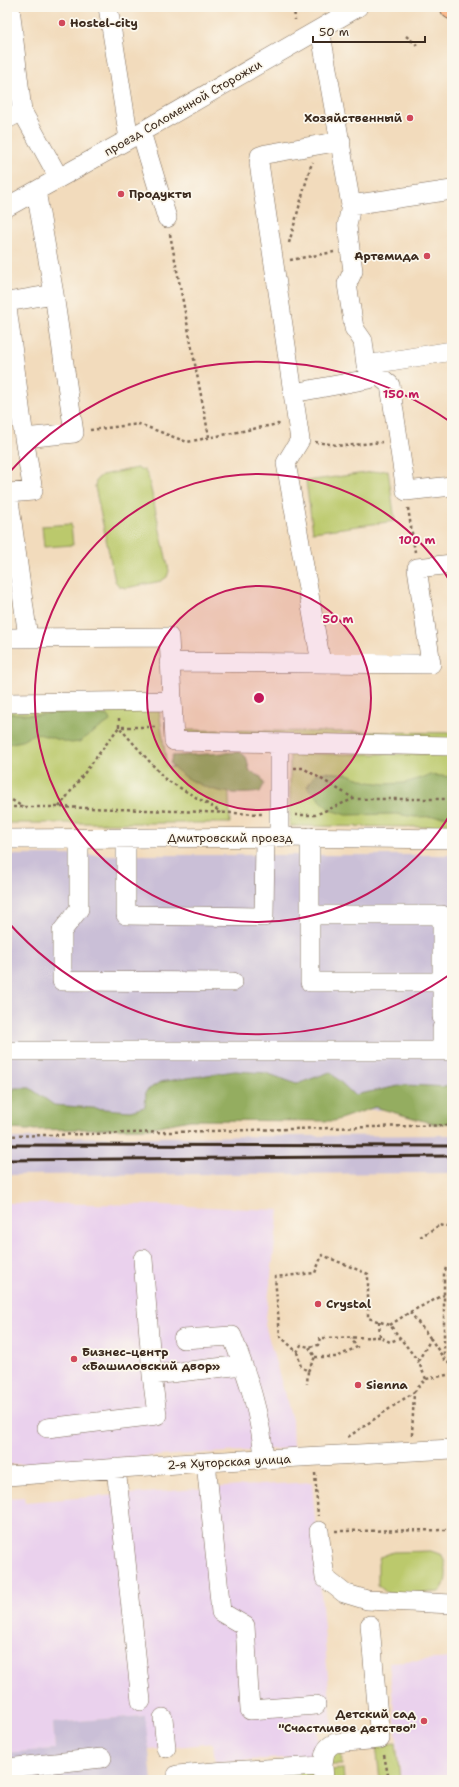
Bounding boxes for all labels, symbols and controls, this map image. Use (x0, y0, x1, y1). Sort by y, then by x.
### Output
place label: Hostel-city (70, 15, 138, 31)
marker: Hostel-city (57, 18, 67, 28)
scale bar (313, 18, 425, 44)
text: 50 m (319, 24, 349, 40)
street label: проезд Соломенной Сторожки (101, 56, 265, 160)
place label: Хозяйственный (304, 110, 403, 126)
marker: Хозяйственный (405, 113, 415, 123)
place label: Продукты (129, 186, 192, 202)
marker: Продукты (116, 189, 126, 199)
place label: Артемида (354, 248, 420, 264)
marker: Артемида (422, 251, 432, 261)
text: 150 m (383, 386, 419, 402)
text: 100 m (399, 532, 436, 548)
text: 50 m (323, 611, 354, 627)
centre of rings (252, 691, 266, 705)
street label: Дмитровский проезд (167, 830, 293, 846)
place label: Crystal (326, 1296, 371, 1312)
marker: Crystal (313, 1299, 323, 1309)
place label: Бизнес-центр «Башиловский двор» (82, 1344, 220, 1374)
marker: Бизнес-центр «Башиловский двор» (69, 1354, 79, 1364)
place label: Sienna (366, 1377, 409, 1393)
marker: Sienna (353, 1380, 363, 1390)
street label: 2-я Хуторская улица (167, 1451, 292, 1473)
place label: Детский сад "Счастливое детство" (278, 1706, 417, 1736)
marker: Детский сад "Счастливое детство" (419, 1716, 429, 1726)

